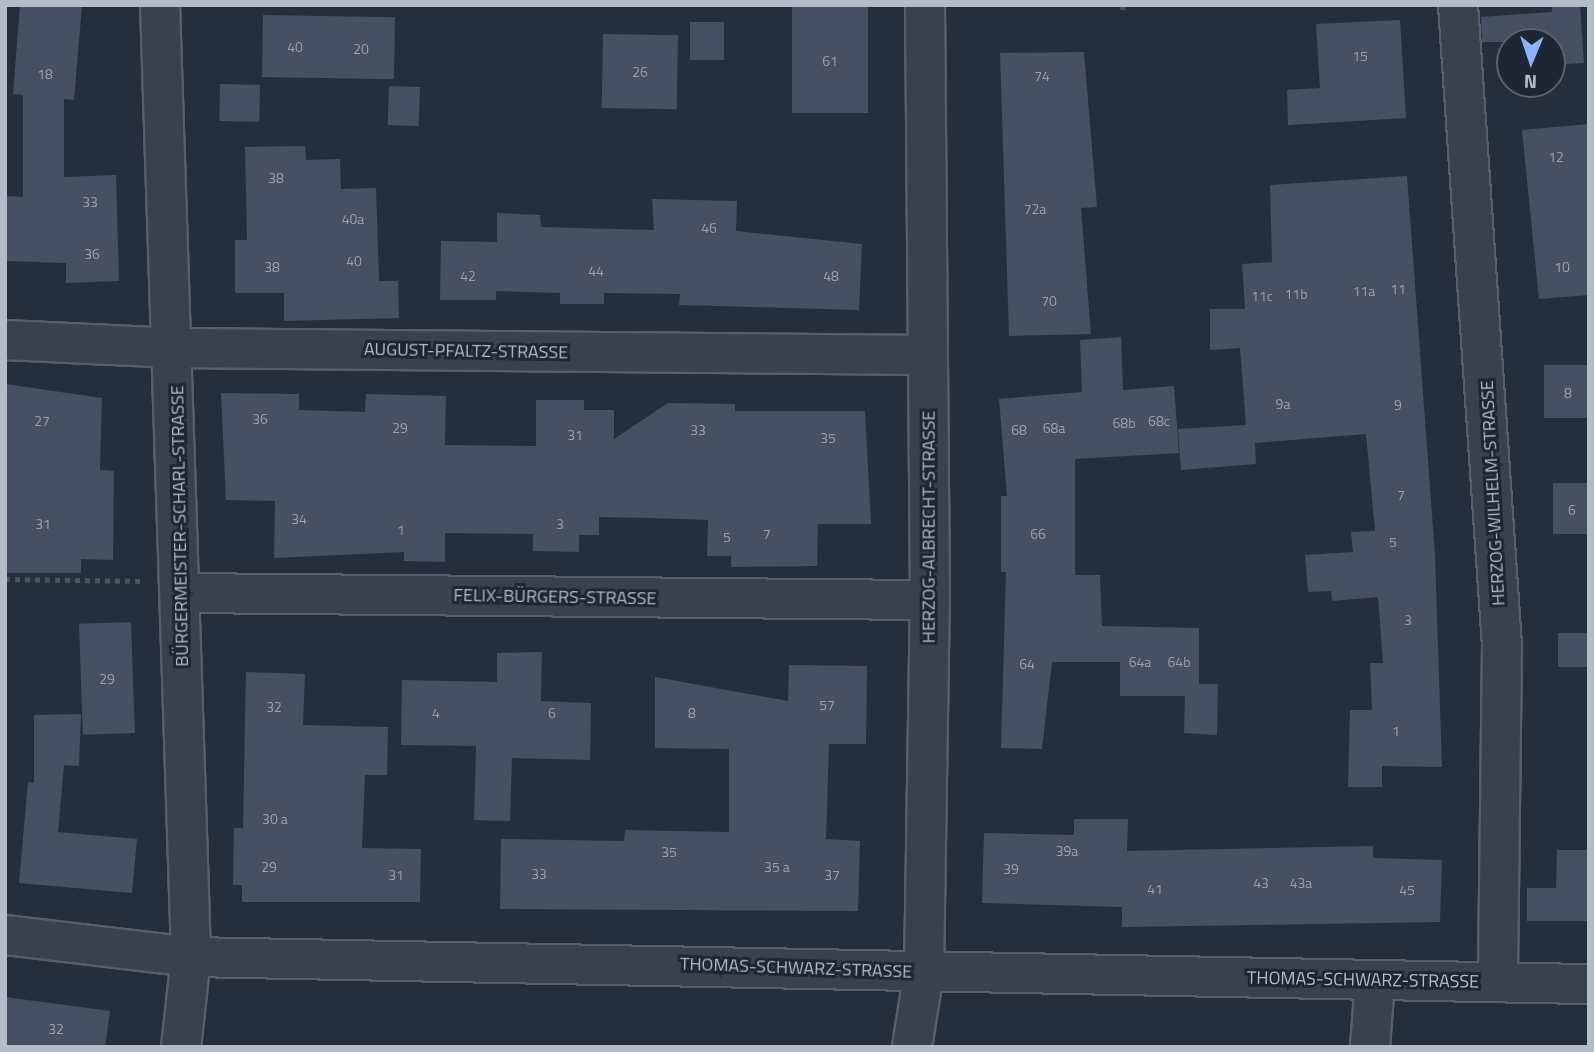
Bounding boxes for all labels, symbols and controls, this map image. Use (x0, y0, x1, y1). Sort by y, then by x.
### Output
north arrow (1496, 28, 1566, 98)
house number: 40 (287, 39, 303, 55)
house number: 20 (353, 41, 369, 57)
house number: 15 (1352, 48, 1368, 64)
house number: 61 (822, 53, 838, 69)
house number: 26 (632, 64, 648, 80)
house number: 18 (37, 66, 53, 82)
house number: 74 (1034, 68, 1050, 84)
text: N (1523, 68, 1537, 97)
house number: 12 (1548, 149, 1564, 165)
house number: 38 (268, 170, 284, 186)
house number: 33 (82, 194, 98, 210)
house number: 72a (1024, 201, 1046, 217)
house number: 40a (342, 211, 364, 227)
house number: 46 (701, 220, 717, 236)
house number: 36 (84, 246, 100, 262)
house number: 40 (346, 253, 362, 269)
house number: 38 (264, 259, 280, 275)
house number: 10 (1554, 259, 1570, 275)
house number: 44 (588, 263, 604, 279)
house number: 42 (460, 268, 476, 284)
house number: 48 (823, 268, 839, 284)
house number: 11 (1390, 281, 1406, 297)
house number: 11a (1353, 283, 1375, 299)
house number: 11b (1284, 286, 1308, 302)
house number: 11c (1251, 288, 1273, 304)
house number: 70 (1041, 293, 1057, 309)
street label: AUGUST-PFALTZ-STRASSE (364, 338, 568, 364)
street label: HERZOG-WILHELM-STRASSE (1476, 380, 1510, 606)
street label: BÜRGERMEISTER-SCHARL-STRASSE (167, 385, 193, 667)
house number: 8 (1564, 385, 1572, 401)
house number: 9a (1276, 396, 1290, 412)
house number: 9 (1394, 397, 1402, 413)
house number: 36 (252, 411, 268, 427)
street label: HERZOG-ALBRECHT-STRASSE (918, 411, 940, 643)
house number: 27 (34, 413, 50, 429)
house number: 68c (1148, 413, 1170, 429)
house number: 68b (1112, 415, 1136, 431)
house number: 29 (392, 420, 408, 436)
house number: 68a (1043, 420, 1065, 436)
house number: 33 (690, 422, 706, 438)
house number: 68 (1011, 422, 1027, 438)
house number: 31 (567, 427, 583, 443)
house number: 35 (820, 430, 836, 446)
house number: 7 (1397, 487, 1405, 503)
house number: 6 (1568, 502, 1576, 518)
house number: 34 (291, 511, 307, 527)
house number: 31 (35, 516, 51, 532)
house number: 3 (556, 516, 564, 532)
house number: 1 (397, 522, 405, 538)
house number: 7 (763, 526, 771, 542)
house number: 66 (1030, 526, 1046, 542)
house number: 5 (723, 529, 731, 545)
house number: 5 (1389, 534, 1397, 550)
street label: FELIX-BÜRGERS-STRASSE (453, 584, 657, 610)
house number: 3 (1404, 612, 1412, 628)
house number: 64a (1129, 654, 1151, 670)
house number: 64b (1167, 654, 1191, 670)
house number: 64 (1019, 656, 1035, 672)
house number: 29 (99, 671, 115, 687)
house number: 57 (819, 697, 835, 713)
house number: 32 (266, 699, 282, 715)
house number: 4 (432, 705, 440, 721)
house number: 6 (548, 705, 556, 721)
house number: 8 (688, 705, 696, 721)
house number: 1 (1392, 723, 1400, 739)
house number: 30 a (262, 811, 288, 827)
house number: 39a (1056, 843, 1078, 859)
house number: 35 (661, 844, 677, 860)
house number: 29 (261, 859, 277, 875)
house number: 35 a (764, 859, 790, 875)
house number: 39 (1003, 861, 1019, 877)
house number: 33 (531, 866, 547, 882)
house number: 31 (388, 867, 404, 883)
house number: 37 (824, 867, 840, 883)
house number: 43 (1253, 875, 1269, 891)
house number: 43a (1290, 875, 1312, 891)
house number: 41 (1147, 881, 1163, 897)
house number: 45 (1399, 882, 1415, 898)
street label: THOMAS-SCHWARZ-STRASSE (680, 953, 912, 983)
street label: THOMAS-SCHWARZ-STRASSE (1247, 967, 1479, 993)
house number: 32 (48, 1021, 64, 1037)

